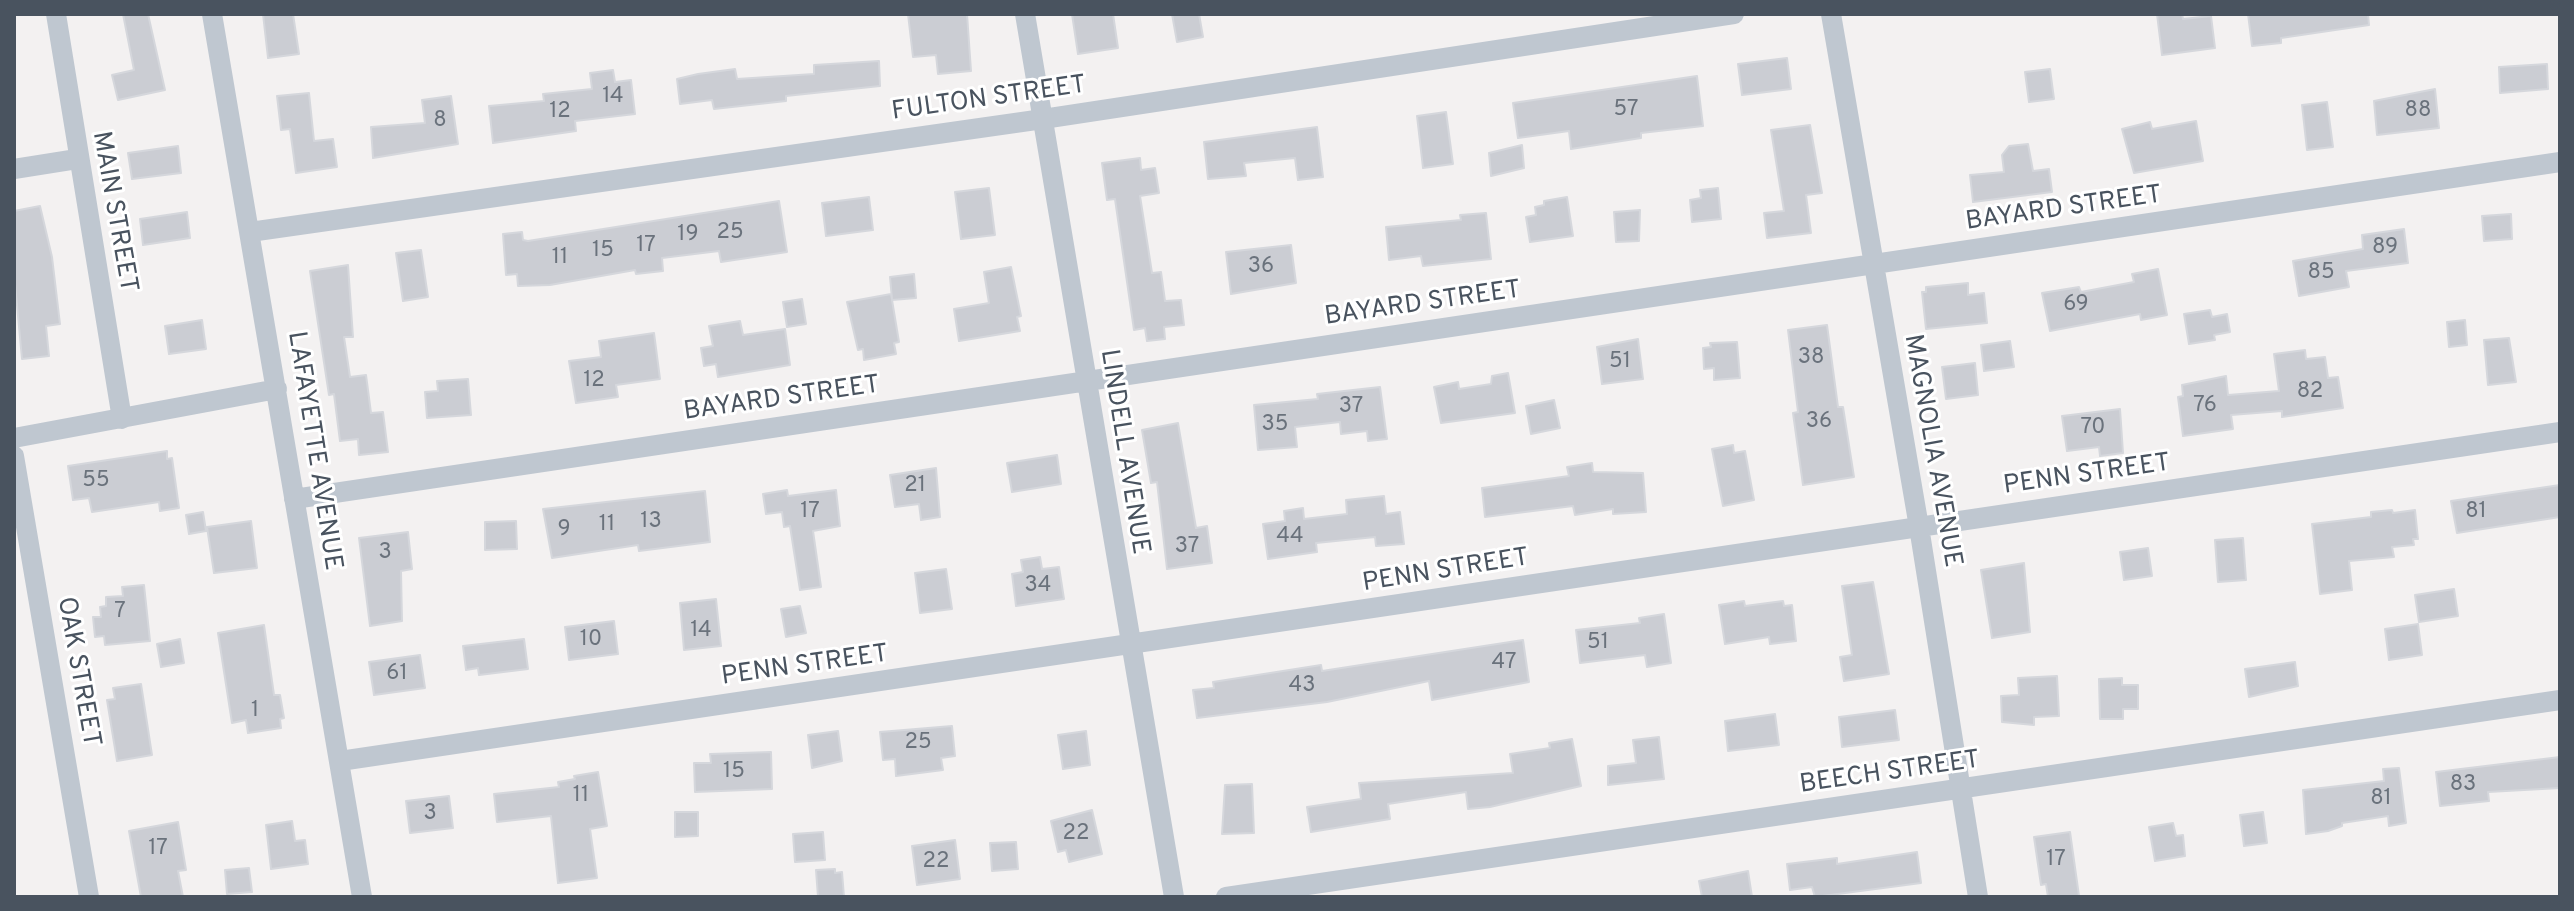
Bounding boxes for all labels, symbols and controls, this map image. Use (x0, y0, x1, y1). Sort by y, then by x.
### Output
street label: FULTON STREET (890, 71, 1088, 129)
house number: 14 (602, 85, 624, 111)
house number: 57 (1614, 98, 1638, 124)
house number: 88 (2405, 99, 2431, 125)
house number: 12 (549, 100, 571, 126)
house number: 8 (433, 109, 447, 135)
street label: MAIN STREET (83, 129, 143, 295)
street label: BAYARD STREET (1964, 181, 2164, 239)
house number: 25 (716, 221, 744, 247)
house number: 19 (677, 223, 699, 249)
house number: 17 (636, 234, 656, 260)
house number: 89 (2372, 236, 2398, 262)
house number: 15 (592, 239, 614, 265)
house number: 11 (552, 246, 568, 272)
house number: 36 (1248, 255, 1274, 281)
house number: 85 (2307, 261, 2335, 287)
street label: BAYARD STREET (1323, 276, 1523, 334)
house number: 69 (2063, 293, 2089, 319)
street label: LAFAYETTE AVENUE (279, 329, 347, 573)
street label: MAGNOLIA AVENUE (1895, 332, 1967, 570)
house number: 38 (1798, 346, 1824, 372)
street label: LINDELL AVENUE (1091, 347, 1155, 557)
house number: 51 (1609, 350, 1631, 376)
house number: 12 (583, 369, 605, 395)
street label: BAYARD STREET (682, 371, 882, 429)
house number: 82 (2297, 380, 2323, 406)
house number: 76 (2193, 394, 2217, 420)
house number: 37 (1339, 395, 1363, 421)
house number: 36 (1806, 410, 1832, 436)
house number: 35 (1262, 413, 1288, 439)
house number: 70 (2081, 416, 2105, 442)
street label: PENN STREET (2002, 449, 2172, 503)
house number: 55 (82, 469, 110, 495)
house number: 21 (904, 474, 926, 500)
house number: 17 (800, 500, 820, 526)
house number: 81 (2465, 500, 2487, 526)
house number: 13 (640, 510, 662, 536)
house number: 11 (599, 513, 615, 539)
house number: 9 (557, 518, 571, 544)
house number: 44 (1276, 525, 1304, 551)
house number: 37 (1175, 535, 1199, 561)
house number: 3 (378, 541, 392, 567)
street label: PENN STREET (1361, 543, 1531, 601)
house number: 34 (1025, 574, 1051, 600)
street label: OAK STREET (48, 595, 106, 749)
house number: 7 (114, 600, 126, 626)
house number: 14 (690, 619, 712, 645)
house number: 10 (580, 628, 602, 654)
house number: 51 (1587, 631, 1609, 657)
street label: PENN STREET (720, 640, 890, 694)
house number: 47 (1492, 651, 1516, 677)
house number: 61 (386, 662, 408, 688)
house number: 43 (1289, 674, 1315, 700)
house number: 1 (251, 699, 259, 725)
house number: 25 (904, 731, 932, 757)
street label: BEECH STREET (1798, 746, 1982, 802)
house number: 15 (723, 760, 745, 786)
house number: 83 (2450, 773, 2476, 799)
house number: 11 (573, 784, 589, 810)
house number: 81 (2370, 787, 2392, 813)
house number: 3 (423, 802, 437, 828)
house number: 22 (1063, 822, 1089, 848)
house number: 17 (148, 837, 168, 863)
house number: 17 (2046, 848, 2066, 874)
house number: 22 (923, 850, 949, 876)

